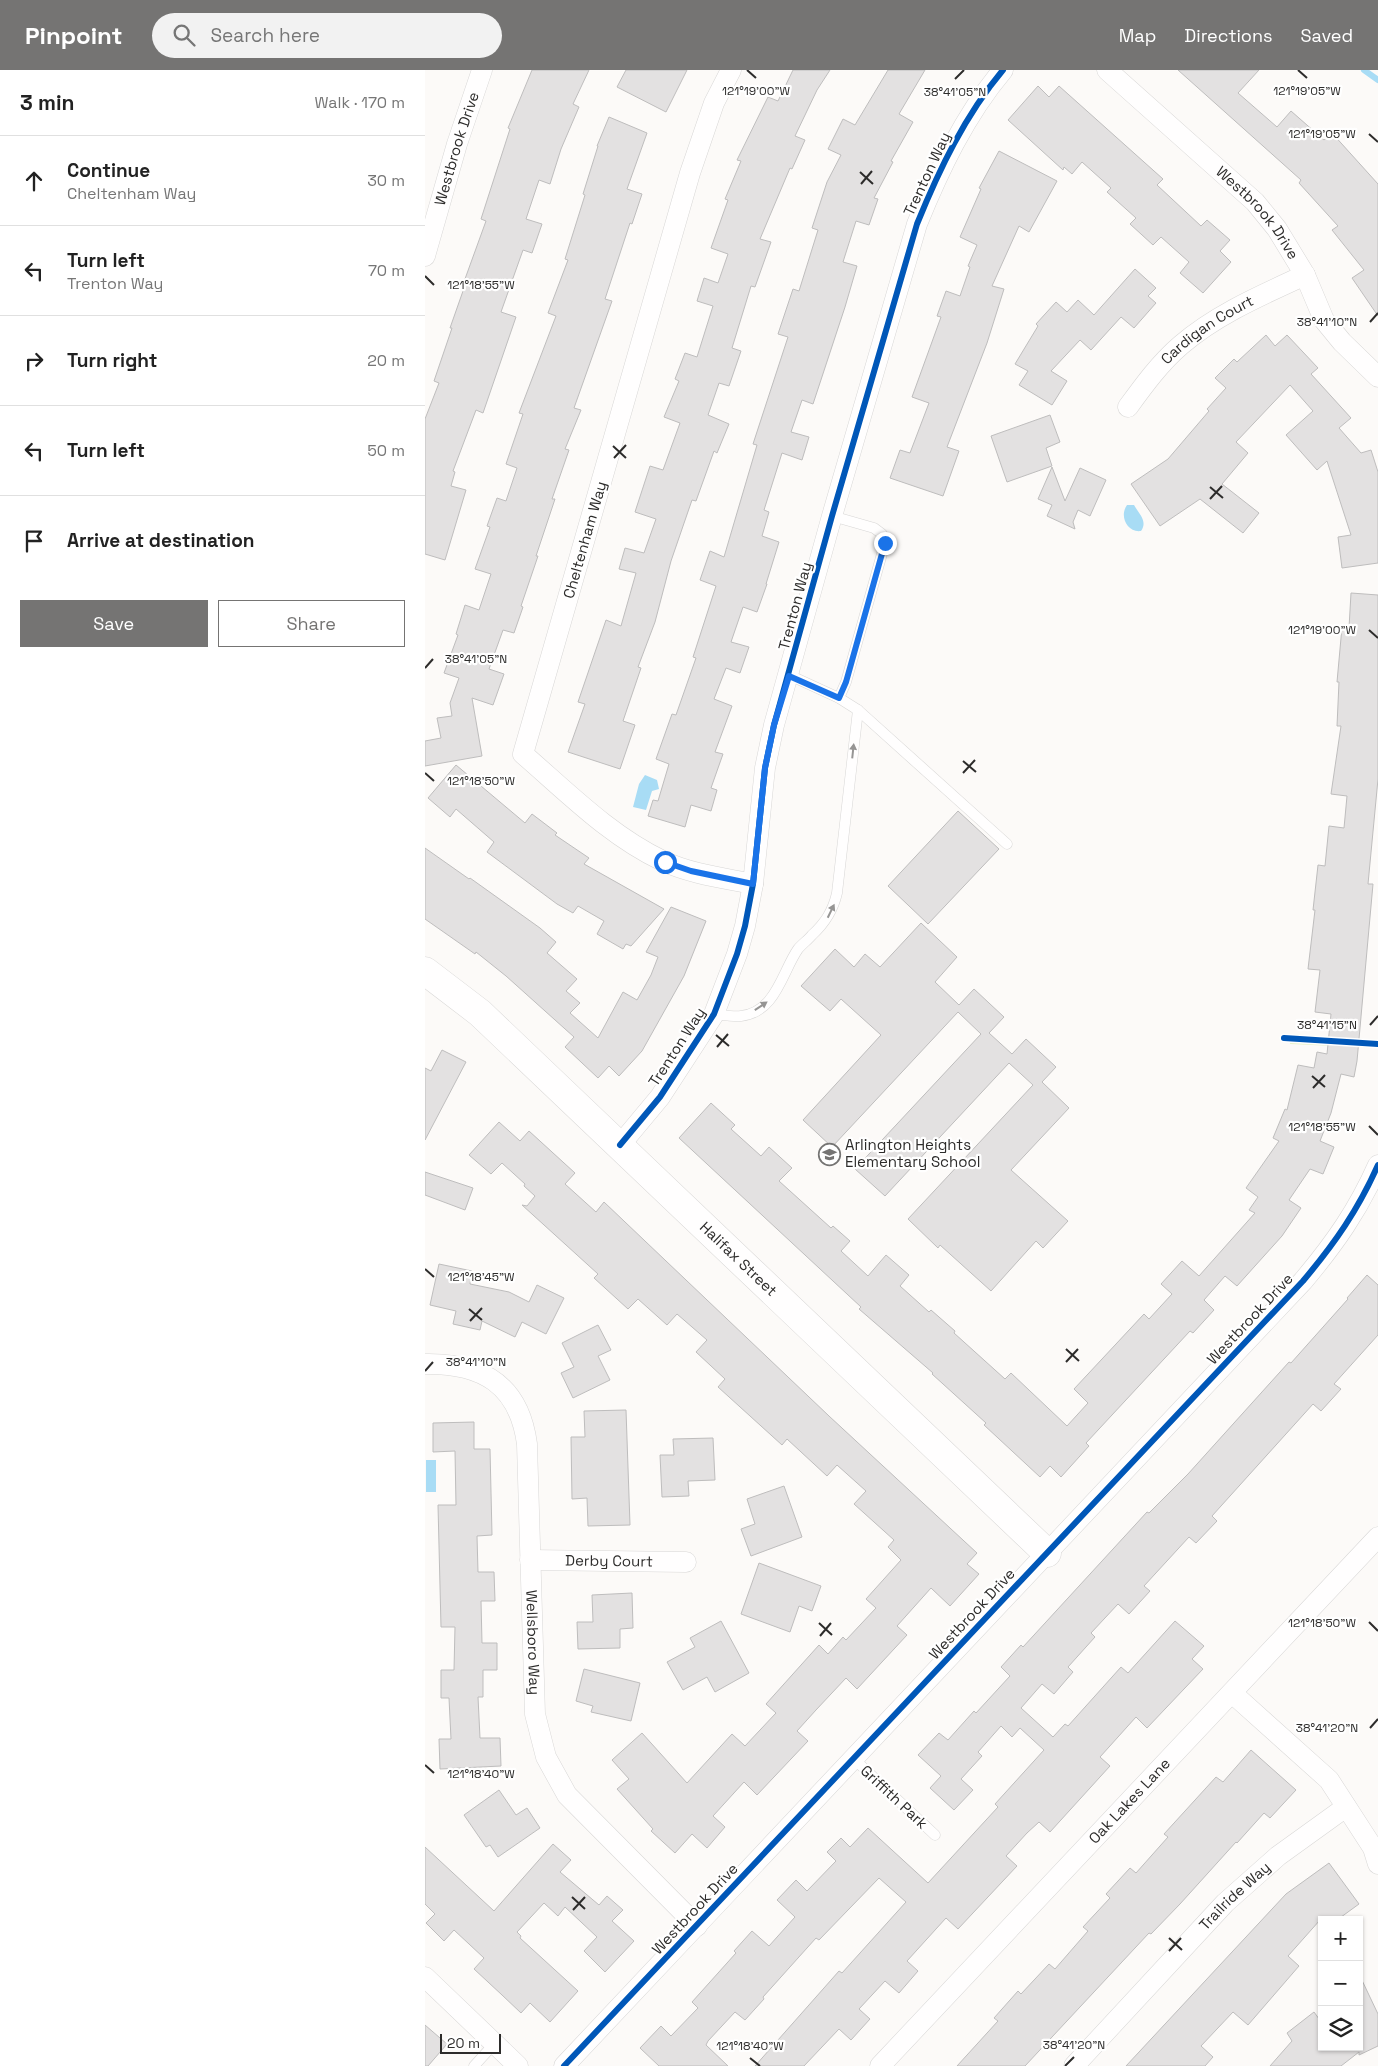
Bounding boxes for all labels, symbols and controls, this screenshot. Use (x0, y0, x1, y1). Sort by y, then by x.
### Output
search box (152, 13, 502, 58)
text: Pinpoint (25, 20, 122, 51)
icon: search (170, 21, 198, 49)
text: Search here (210, 23, 320, 48)
text: Map (1119, 24, 1156, 47)
text: Directions (1184, 24, 1273, 47)
text: Saved (1301, 24, 1353, 47)
text: 121°19'00"W (722, 83, 791, 99)
text: 121°19'05"W (1273, 83, 1341, 99)
text: 38°41'05"N (924, 84, 986, 100)
text: 3 min (20, 89, 75, 116)
street label: Westbrook Drive (430, 89, 483, 208)
text: Walk · 170 m (315, 92, 405, 113)
text: 121°19'05"W (1288, 126, 1356, 142)
street label: Trenton Way (899, 129, 954, 219)
text: Continue (67, 158, 150, 183)
street label: Westbrook Drive (1212, 162, 1303, 263)
icon: ahead (20, 167, 48, 195)
text: 30 m (367, 170, 405, 191)
text: Cheltenham Way (67, 183, 196, 204)
text: Turn left (67, 248, 145, 273)
icon: left (20, 257, 48, 285)
text: 70 m (368, 260, 405, 281)
text: Trenton Way (67, 273, 163, 294)
text: 121°18'55"W (447, 277, 515, 293)
street label: Cardigan Court (1156, 291, 1257, 368)
text: 38°41'10"N (1297, 314, 1357, 330)
icon: right (20, 347, 48, 375)
text: Turn right (67, 348, 157, 373)
text: 20 m (367, 350, 405, 371)
icon: left (20, 437, 48, 465)
text: Turn left (67, 438, 145, 463)
text: 50 m (367, 440, 405, 461)
street label: Cheltenham Way (559, 479, 610, 601)
icon: arrive (20, 527, 48, 555)
text: Arrive at destination (67, 528, 255, 553)
route end (874, 532, 897, 555)
street label: Trenton Way (774, 560, 815, 652)
button: Save (20, 600, 208, 647)
button: Share (218, 600, 405, 647)
text: 121°19'00"W (1288, 622, 1357, 638)
text: 38°41'05"N (445, 651, 507, 667)
one-way arrow (849, 743, 857, 759)
text: 121°18'50"W (447, 773, 515, 789)
route start (654, 851, 677, 874)
one-way arrow (826, 904, 835, 919)
one-way arrow (754, 1002, 767, 1011)
street label: Trenton Way (644, 1004, 709, 1090)
text: 38°41'15"N (1297, 1017, 1357, 1033)
text: 121°18'55"W (1288, 1119, 1356, 1135)
place label: Arlington Heights Elementary School (845, 1135, 981, 1171)
school or university icon: Arlington Heights Elementary School (817, 1142, 841, 1166)
street label: Halifax Street (696, 1217, 781, 1300)
text: 121°18'45"W (447, 1269, 515, 1285)
street label: Westbrook Drive (1202, 1269, 1297, 1368)
text: 38°41'10"N (446, 1354, 506, 1370)
street label: Derby Court (565, 1550, 653, 1571)
street label: Westbrook Drive (924, 1564, 1019, 1663)
street label: Wellsboro Way (522, 1590, 544, 1695)
text: 121°18'50"W (1288, 1615, 1356, 1631)
text: 38°41'20"N (1296, 1720, 1358, 1736)
street label: Oak Lakes Lane (1084, 1754, 1174, 1847)
street label: Griffith Park (857, 1761, 932, 1833)
text: 121°18'40"W (447, 1766, 515, 1782)
street label: Trailride Way (1195, 1857, 1274, 1934)
street label: Westbrook Drive (647, 1859, 742, 1958)
map controls (1318, 1916, 1363, 2051)
button: + (1318, 1916, 1363, 1961)
button: − (1318, 1961, 1363, 2006)
button: layers (1318, 2006, 1363, 2051)
scale bar (440, 2031, 501, 2054)
text: 20 m (447, 2034, 480, 2052)
text: 38°41'20"N (1043, 2037, 1105, 2053)
text: 121°18'40"W (716, 2038, 784, 2054)

